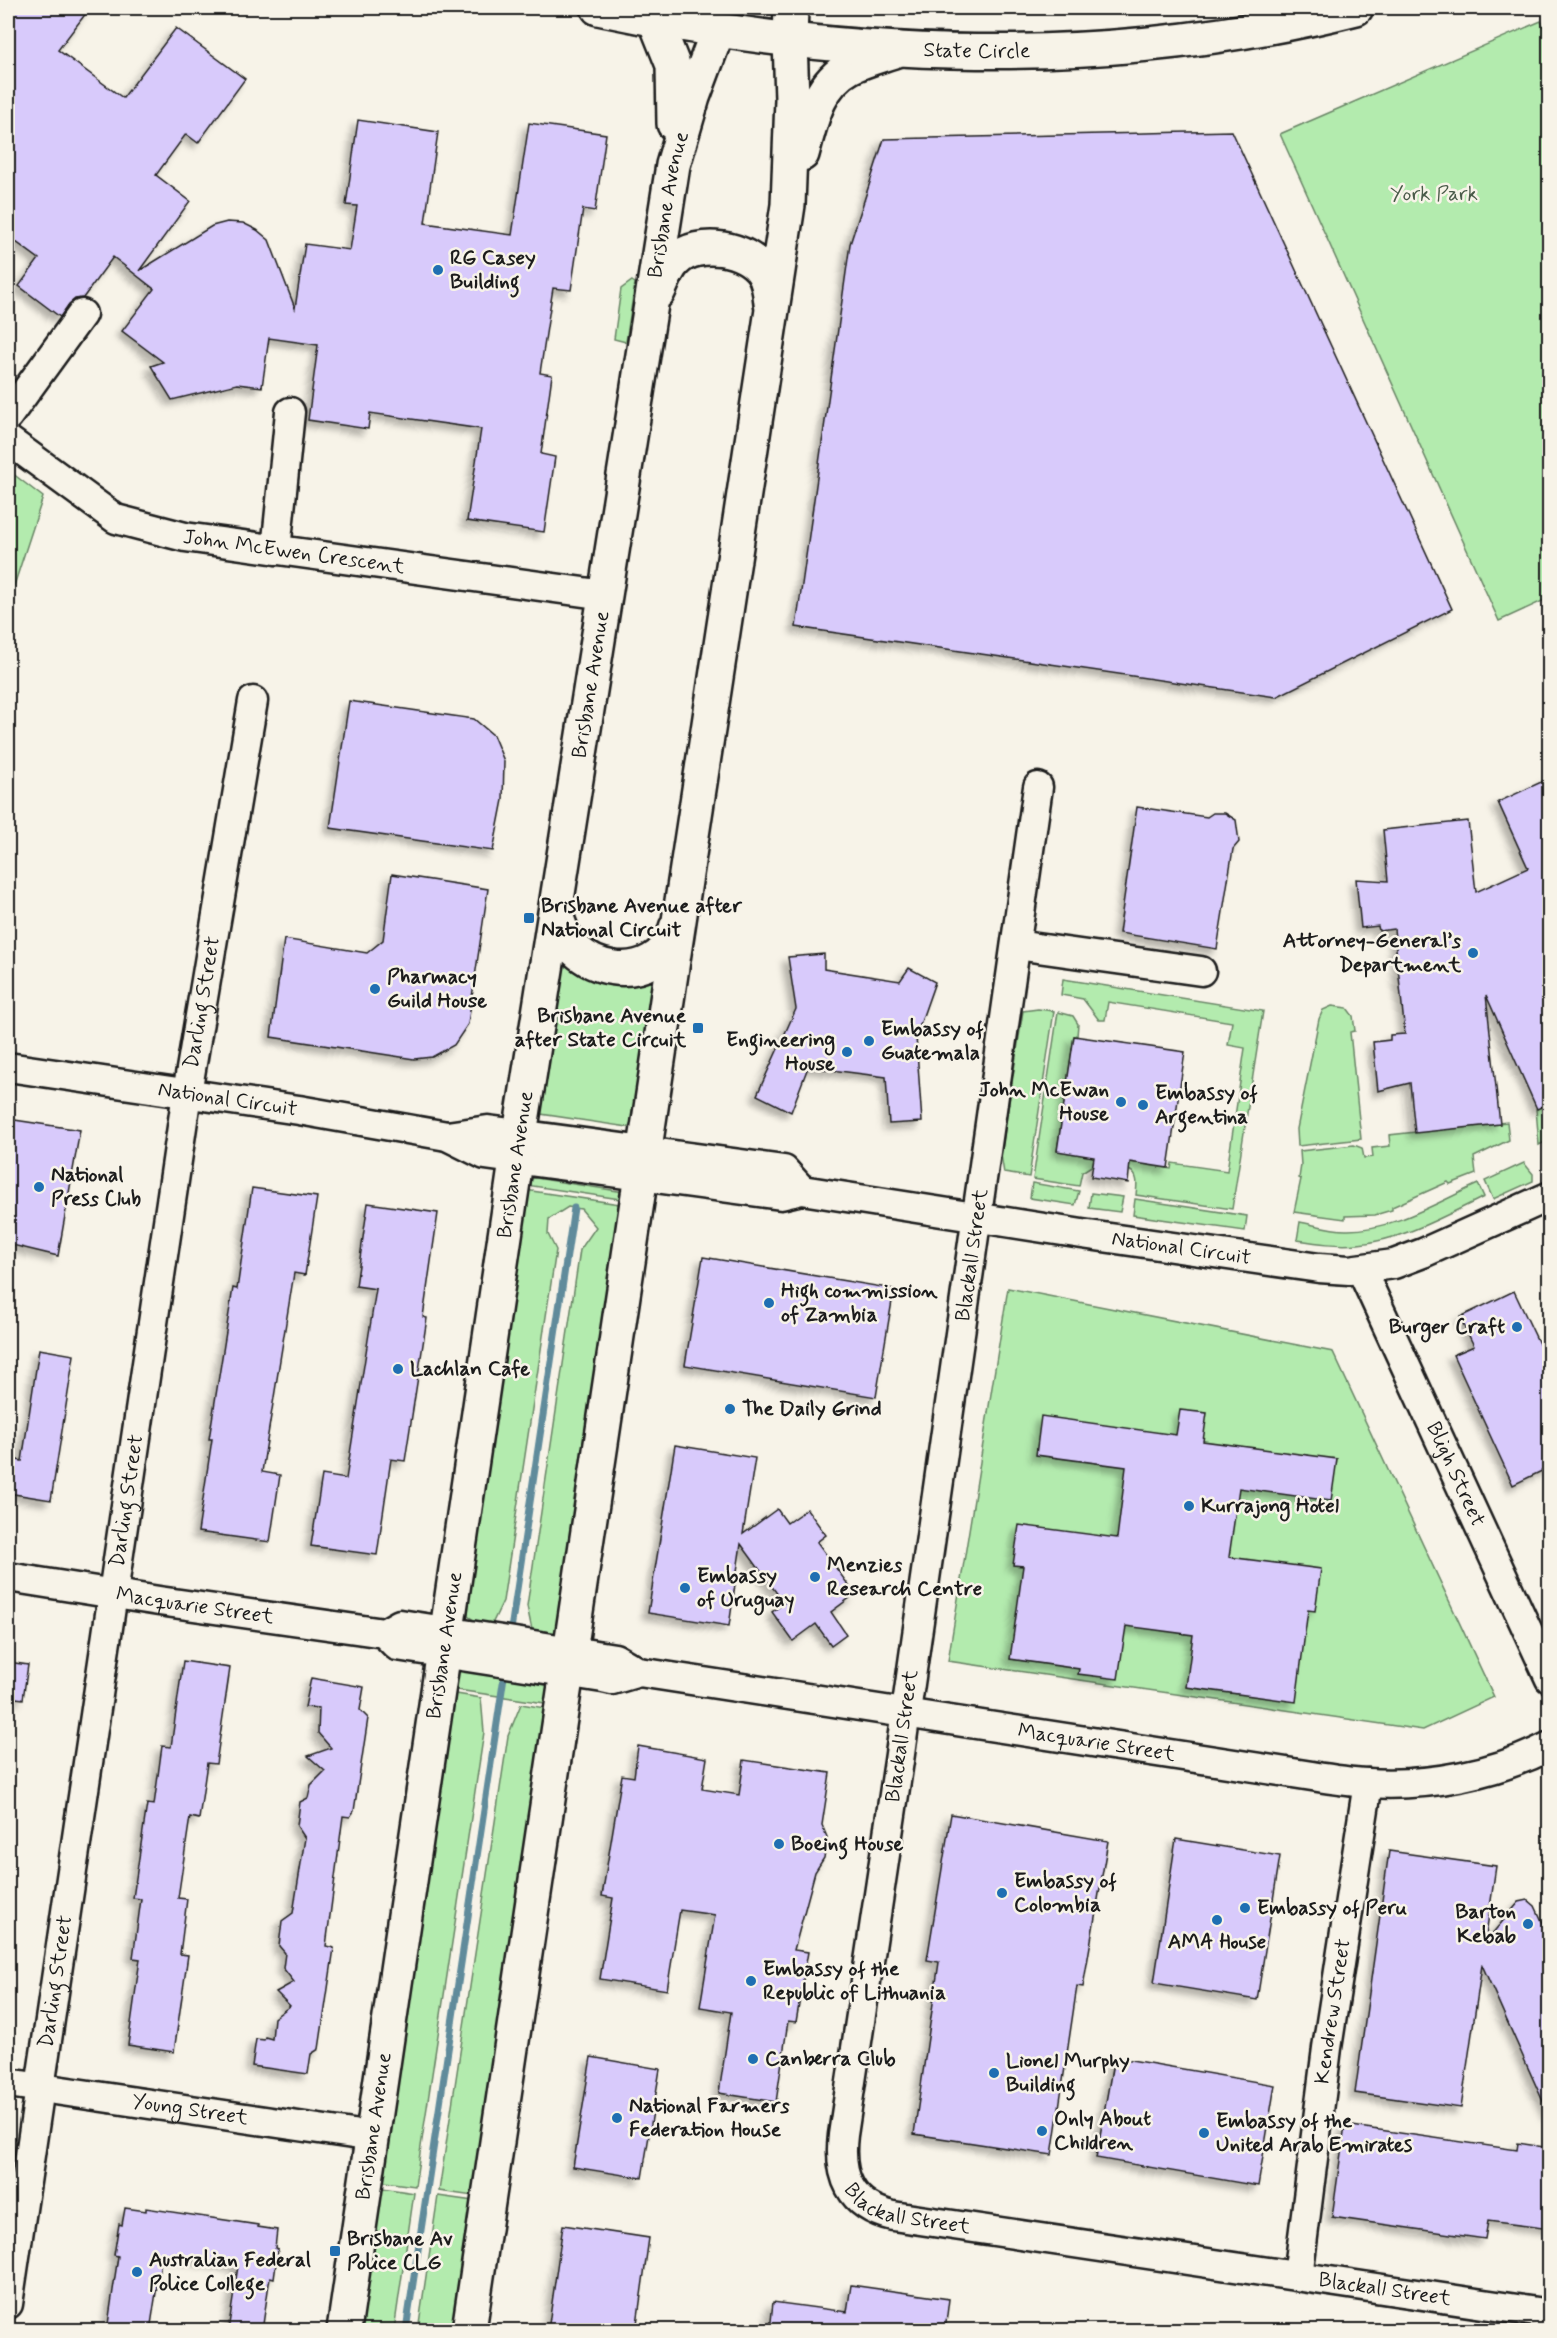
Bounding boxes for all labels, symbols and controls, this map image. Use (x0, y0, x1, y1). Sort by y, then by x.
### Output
street label: State Circle (923, 36, 1031, 66)
street label: Brisbane Avenue (641, 128, 696, 280)
park label: York Park (1390, 180, 1478, 208)
place label: RG Casey Building (450, 244, 536, 298)
marker: RG Casey Building (431, 263, 445, 277)
street label: John McEwen Crescent (181, 523, 407, 581)
street label: Brisbane Avenue (566, 609, 616, 760)
place label: Brisbane Avenue after National Circuit (541, 892, 743, 944)
marker: Brisbane Avenue after National Circuit (522, 911, 536, 925)
place label: Attorney-General’s Department (1283, 927, 1462, 979)
street label: Darling Street (177, 934, 227, 1071)
marker: Attorney-General’s Department (1466, 946, 1480, 960)
place label: Pharmacy Guild House (387, 963, 487, 1015)
marker: Pharmacy Guild House (368, 982, 382, 996)
place label: Brisbane Avenue after State Circuit (515, 1002, 687, 1054)
place label: Embassy of Guatemala (881, 1015, 984, 1067)
marker: Brisbane Avenue after State Circuit (691, 1021, 705, 1035)
place label: Engineering House (726, 1026, 835, 1078)
marker: Embassy of Guatemala (862, 1034, 876, 1048)
marker: Engineering House (840, 1045, 854, 1059)
street label: National Circuit (156, 1075, 299, 1124)
place label: John McEwan House (979, 1076, 1109, 1128)
place label: Embassy of Argentina (1155, 1079, 1258, 1133)
street label: Brisbane Avenue (491, 1089, 541, 1240)
marker: John McEwan House (1114, 1095, 1128, 1109)
marker: Embassy of Argentina (1136, 1098, 1150, 1112)
place label: National Press Club (51, 1161, 141, 1213)
marker: National Press Club (32, 1180, 46, 1194)
street label: Blackall Street (949, 1186, 995, 1323)
street label: National Circuit (1110, 1224, 1253, 1272)
place label: High commission of Zambia (781, 1277, 938, 1329)
marker: High commission of Zambia (762, 1296, 776, 1310)
place label: Burger Craft (1389, 1313, 1505, 1343)
marker: Burger Craft (1510, 1320, 1524, 1334)
place label: Lachlan Cafe (410, 1355, 530, 1383)
marker: Lachlan Cafe (391, 1362, 405, 1376)
place label: The Daily Grind (742, 1395, 882, 1423)
marker: The Daily Grind (723, 1402, 737, 1416)
street label: Bligh Street (1419, 1417, 1492, 1531)
street label: Darling Street (103, 1433, 150, 1569)
place label: Kurrajong Hotel (1201, 1492, 1339, 1522)
marker: Kurrajong Hotel (1182, 1499, 1196, 1513)
place label: Menzies Research Centre (827, 1551, 982, 1603)
place label: Embassy of Uruguay (697, 1562, 794, 1616)
street label: Brisbane Avenue (420, 1570, 469, 1721)
marker: Menzies Research Centre (808, 1570, 822, 1584)
street label: Macquarie Street (114, 1580, 276, 1631)
marker: Embassy of Uruguay (678, 1581, 692, 1595)
street label: Blackall Street (879, 1667, 925, 1804)
street label: Macquarie Street (1016, 1717, 1178, 1769)
place label: Boeing House (791, 1830, 903, 1860)
marker: Boeing House (772, 1837, 786, 1851)
place label: Embassy of Colombia (1014, 1867, 1117, 1919)
marker: Embassy of Colombia (995, 1886, 1009, 1900)
place label: Embassy of Peru (1257, 1894, 1408, 1922)
place label: Barton Kebab (1455, 1898, 1516, 1950)
marker: Embassy of Peru (1238, 1901, 1252, 1915)
street label: Darling Street (32, 1913, 79, 2050)
marker: AMA House (1210, 1913, 1224, 1927)
marker: Barton Kebab (1521, 1917, 1535, 1931)
place label: AMA House (1168, 1928, 1266, 1956)
street label: Kendrew Street (1309, 1936, 1358, 2086)
place label: Embassy of the Republic of Lithuania (763, 1955, 946, 2007)
marker: Embassy of the Republic of Lithuania (744, 1974, 758, 1988)
place label: Canberra Club (765, 2045, 896, 2073)
place label: Lionel Murphy Building (1006, 2047, 1130, 2101)
street label: Brisbane Avenue (349, 2051, 399, 2202)
marker: Canberra Club (746, 2052, 760, 2066)
marker: Lionel Murphy Building (987, 2066, 1001, 2080)
street label: Young Street (130, 2088, 251, 2132)
place label: National Farmers Federation House (629, 2092, 790, 2144)
place label: Only About Children (1054, 2105, 1151, 2157)
place label: Embassy of the United Arab Emirates (1216, 2107, 1413, 2159)
marker: National Farmers Federation House (610, 2111, 624, 2125)
marker: Only About Children (1035, 2124, 1049, 2138)
marker: Embassy of the United Arab Emirates (1197, 2126, 1211, 2140)
street label: Blackall Street (837, 2178, 973, 2241)
place label: Brisbane Av Police CLG (347, 2225, 453, 2277)
marker: Brisbane Av Police CLG (328, 2244, 342, 2258)
place label: Australian Federal Police College (149, 2246, 311, 2300)
marker: Australian Federal Police College (130, 2265, 144, 2279)
street label: Blackall Street (1317, 2266, 1454, 2313)

